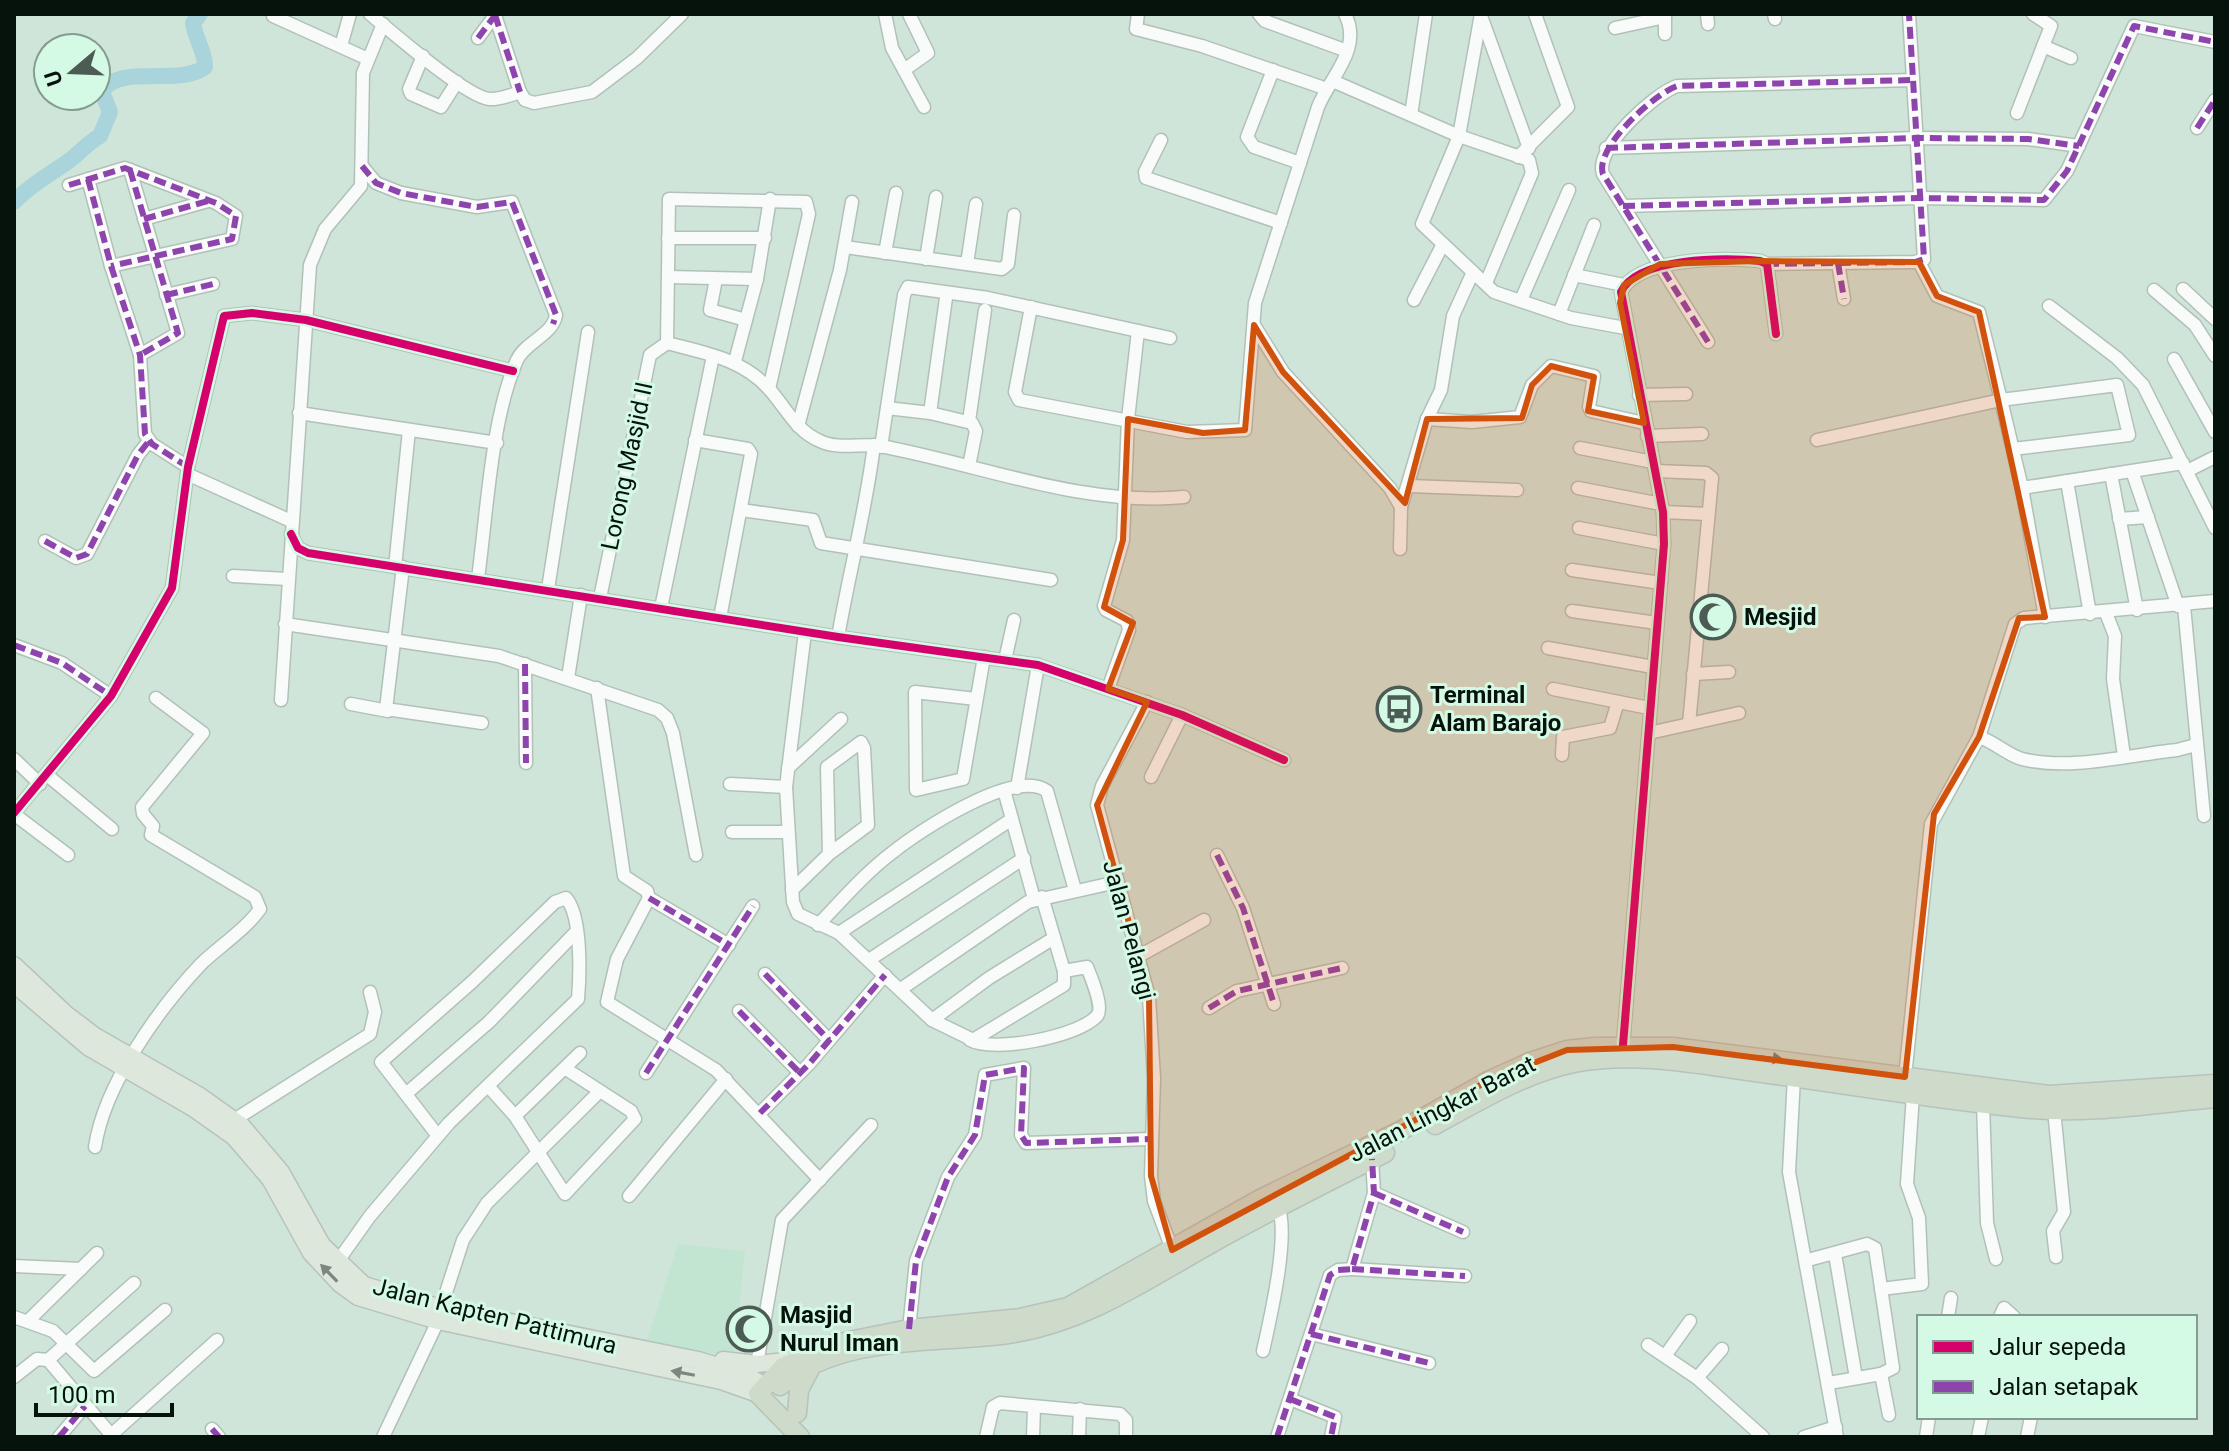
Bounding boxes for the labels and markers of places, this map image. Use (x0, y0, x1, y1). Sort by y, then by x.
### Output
mosque icon: Mesjid (1689, 593, 1737, 641)
place label: Mesjid (1744, 603, 1816, 631)
place label: Terminal Alam Barajo (1430, 681, 1561, 737)
bus stop icon: Terminal Alam Barajo (1375, 685, 1423, 733)
place label: Masjid Nurul Iman (780, 1301, 899, 1357)
mosque icon: Masjid Nurul Iman (725, 1305, 773, 1353)

